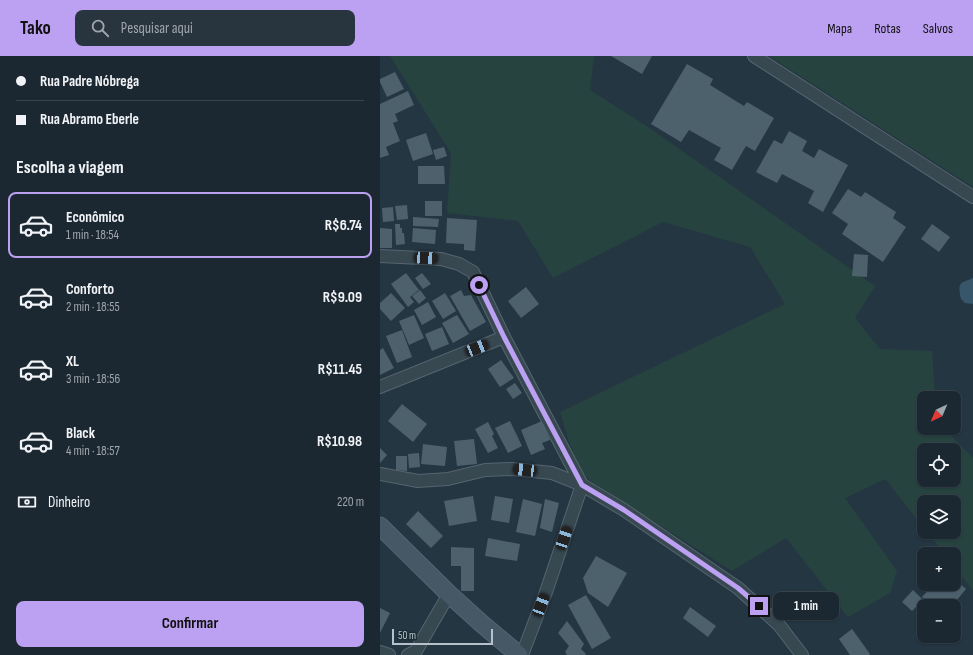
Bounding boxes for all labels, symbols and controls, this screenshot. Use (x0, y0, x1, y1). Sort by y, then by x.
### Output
search box (75, 10, 355, 46)
text: Tako (20, 17, 51, 40)
icon: search (89, 17, 111, 39)
text: Pesquisar aqui (121, 19, 193, 38)
text: Mapa (827, 20, 852, 37)
text: Rotas (874, 20, 901, 37)
text: Salvos (923, 20, 953, 37)
text: Rua Padre Nóbrega (40, 72, 139, 91)
text: Rua Abramo Eberle (40, 110, 139, 129)
text: Escolha a viagem (16, 157, 124, 178)
icon: car (18, 207, 54, 243)
text: Econômico (66, 208, 124, 227)
text: R$6.74 (325, 216, 362, 235)
text: 1 min · 18:54 (66, 227, 119, 243)
car (414, 251, 438, 265)
route start (470, 276, 488, 294)
icon: car (18, 279, 54, 315)
text: Conforto (66, 280, 114, 299)
text: R$9.09 (323, 288, 362, 307)
text: 2 min · 18:55 (66, 299, 120, 315)
car (464, 338, 490, 358)
icon: car (18, 351, 54, 387)
text: XL (66, 352, 79, 371)
text: R$11.45 (318, 360, 362, 379)
text: 3 min · 18:56 (66, 371, 120, 387)
north arrow (917, 391, 961, 435)
map controls (917, 391, 961, 643)
icon: car (18, 423, 54, 459)
text: Black (66, 424, 95, 443)
text: R$10.98 (317, 432, 362, 451)
text: 4 min · 18:57 (66, 443, 120, 459)
button: locate (917, 443, 961, 487)
car (512, 463, 538, 477)
icon: cash (16, 491, 38, 513)
text: Dinheiro (48, 493, 90, 512)
text: 220 m (337, 494, 364, 510)
button: layers (917, 495, 961, 539)
car (554, 525, 574, 551)
button: + (917, 547, 961, 591)
car (531, 592, 551, 618)
callout: 1 min (773, 592, 839, 620)
route end (750, 597, 768, 615)
text: 1 min (794, 598, 818, 614)
button: − (917, 599, 961, 643)
button: Confirmar (16, 601, 364, 647)
scale bar (392, 627, 493, 646)
text: 50 m (398, 629, 416, 642)

